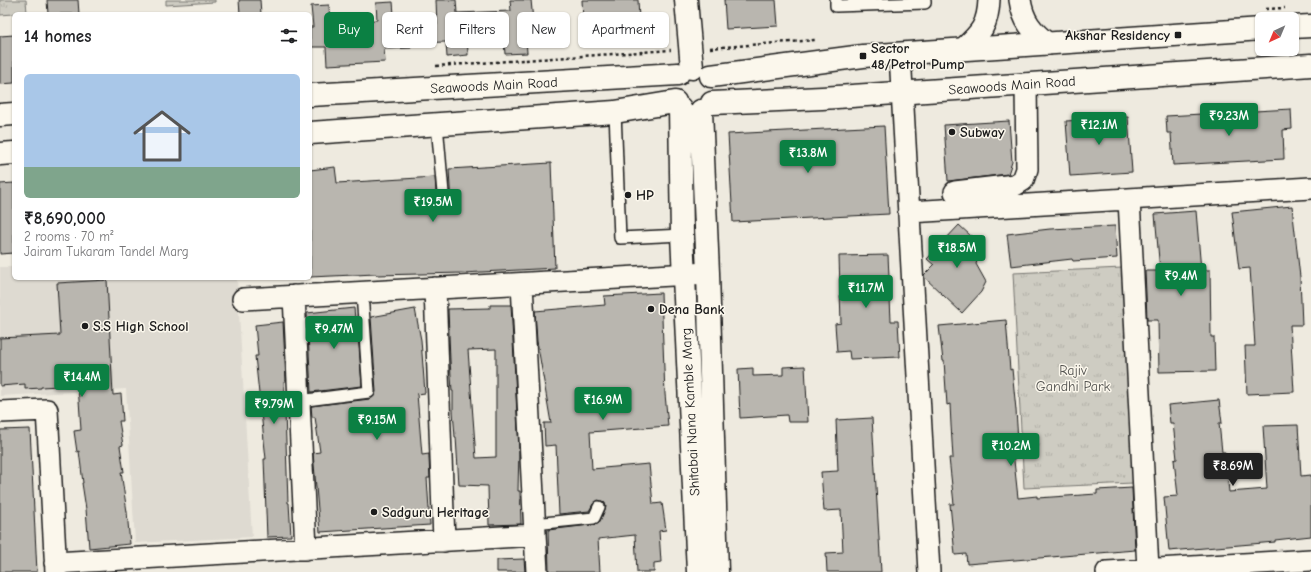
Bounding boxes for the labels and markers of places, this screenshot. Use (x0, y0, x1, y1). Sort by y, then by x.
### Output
place label: Akshar Residency (1065, 27, 1171, 44)
marker: Akshar Residency (1173, 30, 1183, 40)
place label: Sector 48/Petrol Pump (871, 40, 964, 73)
marker: Sector 48/Petrol Pump (858, 51, 868, 61)
pin: ₹9.23M (1196, 103, 1262, 137)
pin: ₹12.1M (1066, 112, 1132, 146)
place label: Subway (960, 124, 1005, 141)
marker: Subway (947, 127, 957, 137)
pin: ₹13.8M (775, 140, 841, 174)
place label: HP (636, 187, 654, 204)
pin: ₹19.5M (400, 189, 466, 223)
marker: HP (623, 190, 633, 200)
pin: ₹18.5M (924, 235, 990, 269)
pin: ₹9.4M (1153, 263, 1209, 297)
pin: ₹11.7M (833, 275, 899, 309)
place label: Dena Bank (659, 301, 725, 318)
marker: Dena Bank (646, 304, 656, 314)
pin: ₹9.47M (301, 316, 367, 350)
place label: S.S High School (93, 318, 189, 335)
marker: S.S High School (80, 321, 90, 331)
pin: ₹14.4M (49, 364, 115, 398)
pin: ₹16.9M (570, 387, 636, 421)
pin: ₹9.79M (241, 391, 307, 425)
pin: ₹9.15M (344, 407, 410, 441)
pin: ₹10.2M (978, 433, 1044, 467)
pin: ₹8.69M (1200, 453, 1266, 487)
place label: Sadguru Heritage (382, 504, 489, 521)
marker: Sadguru Heritage (369, 507, 379, 517)

